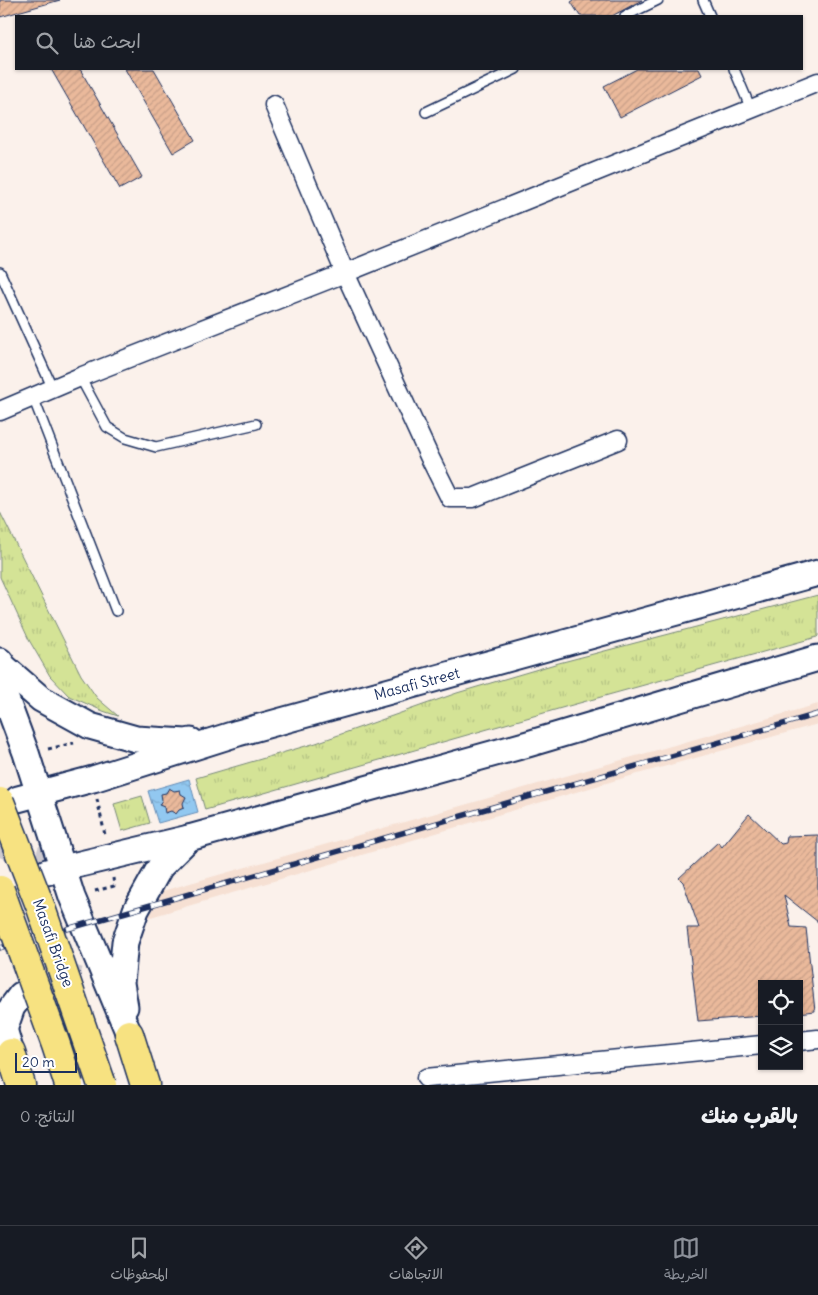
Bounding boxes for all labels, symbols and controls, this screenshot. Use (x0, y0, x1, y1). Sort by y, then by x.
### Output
search box (15, 15, 803, 70)
icon: search (33, 29, 61, 57)
text: ابحث هنا (73, 29, 141, 53)
street label: Masafi Street (372, 663, 462, 704)
street label: Masafi Bridge (29, 896, 78, 990)
map controls (758, 980, 803, 1070)
button: locate (758, 980, 803, 1025)
button: layers (758, 1025, 803, 1070)
scale bar (15, 1050, 78, 1073)
text: 20 m (22, 1053, 55, 1071)
text: بالقرب منك (701, 1102, 798, 1129)
text: النتائج: 0 (20, 1106, 75, 1126)
tab: المحفوظات (110, 1234, 168, 1287)
tab: الاتجاهات (389, 1234, 443, 1287)
tab: الخريطة (664, 1234, 708, 1287)

